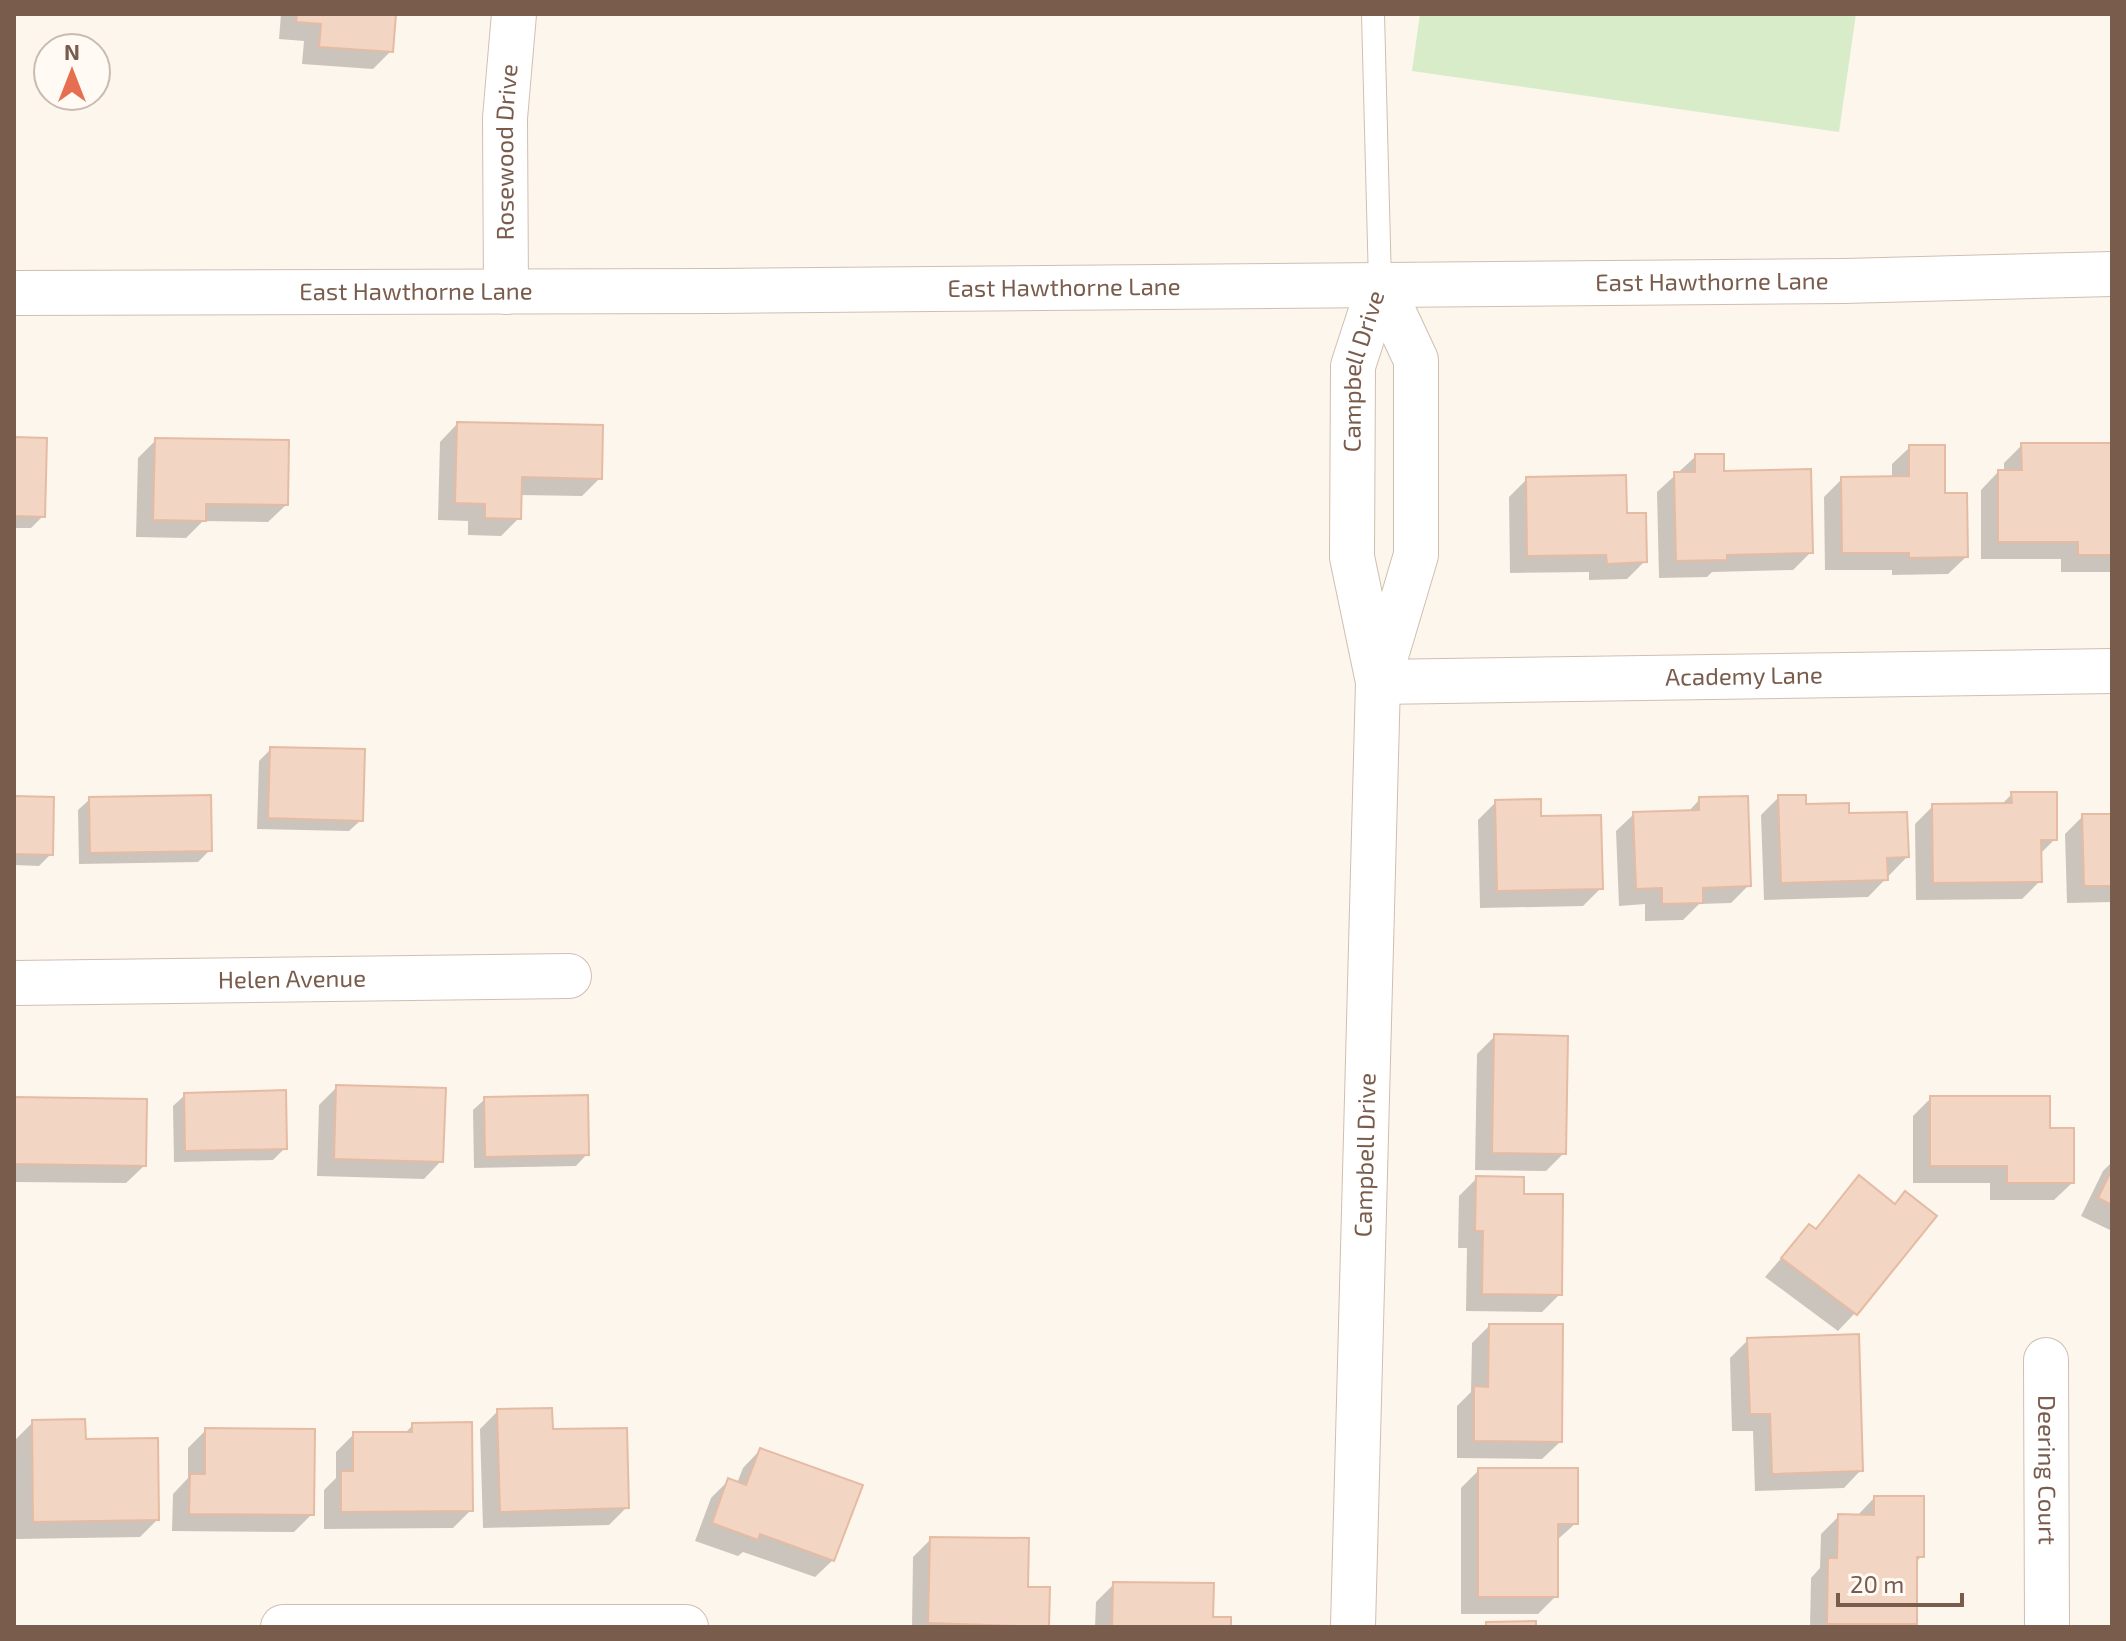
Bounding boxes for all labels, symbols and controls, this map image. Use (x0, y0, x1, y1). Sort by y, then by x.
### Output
north arrow (32, 32, 112, 112)
text: N (64, 38, 80, 64)
street label: Rosewood Drive (489, 63, 523, 240)
street label: East Hawthorne Lane (1595, 265, 1829, 296)
street label: East Hawthorne Lane (947, 271, 1181, 302)
street label: East Hawthorne Lane (299, 276, 533, 305)
street label: Campbell Drive (1337, 287, 1390, 452)
street label: Academy Lane (1665, 659, 1823, 691)
street label: Helen Avenue (218, 963, 366, 993)
street label: Campbell Drive (1347, 1073, 1381, 1238)
street label: Deering Court (2033, 1395, 2063, 1545)
scale bar (1838, 1557, 1962, 1607)
text: 20 m (1850, 1569, 1904, 1598)

